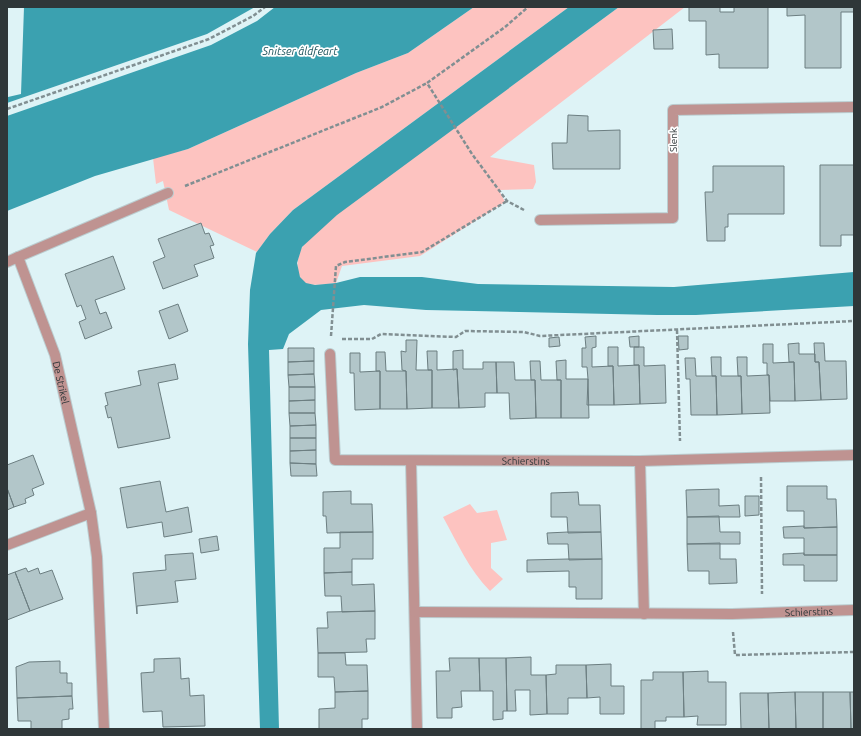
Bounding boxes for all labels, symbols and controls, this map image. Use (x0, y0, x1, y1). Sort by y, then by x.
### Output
water label: Snitser âldfeart (262, 45, 338, 57)
street label: Slenk (668, 128, 679, 152)
street label: De Strikel (51, 360, 72, 405)
street label: Schierstins (502, 455, 550, 466)
street label: Schierstins (785, 605, 833, 618)

